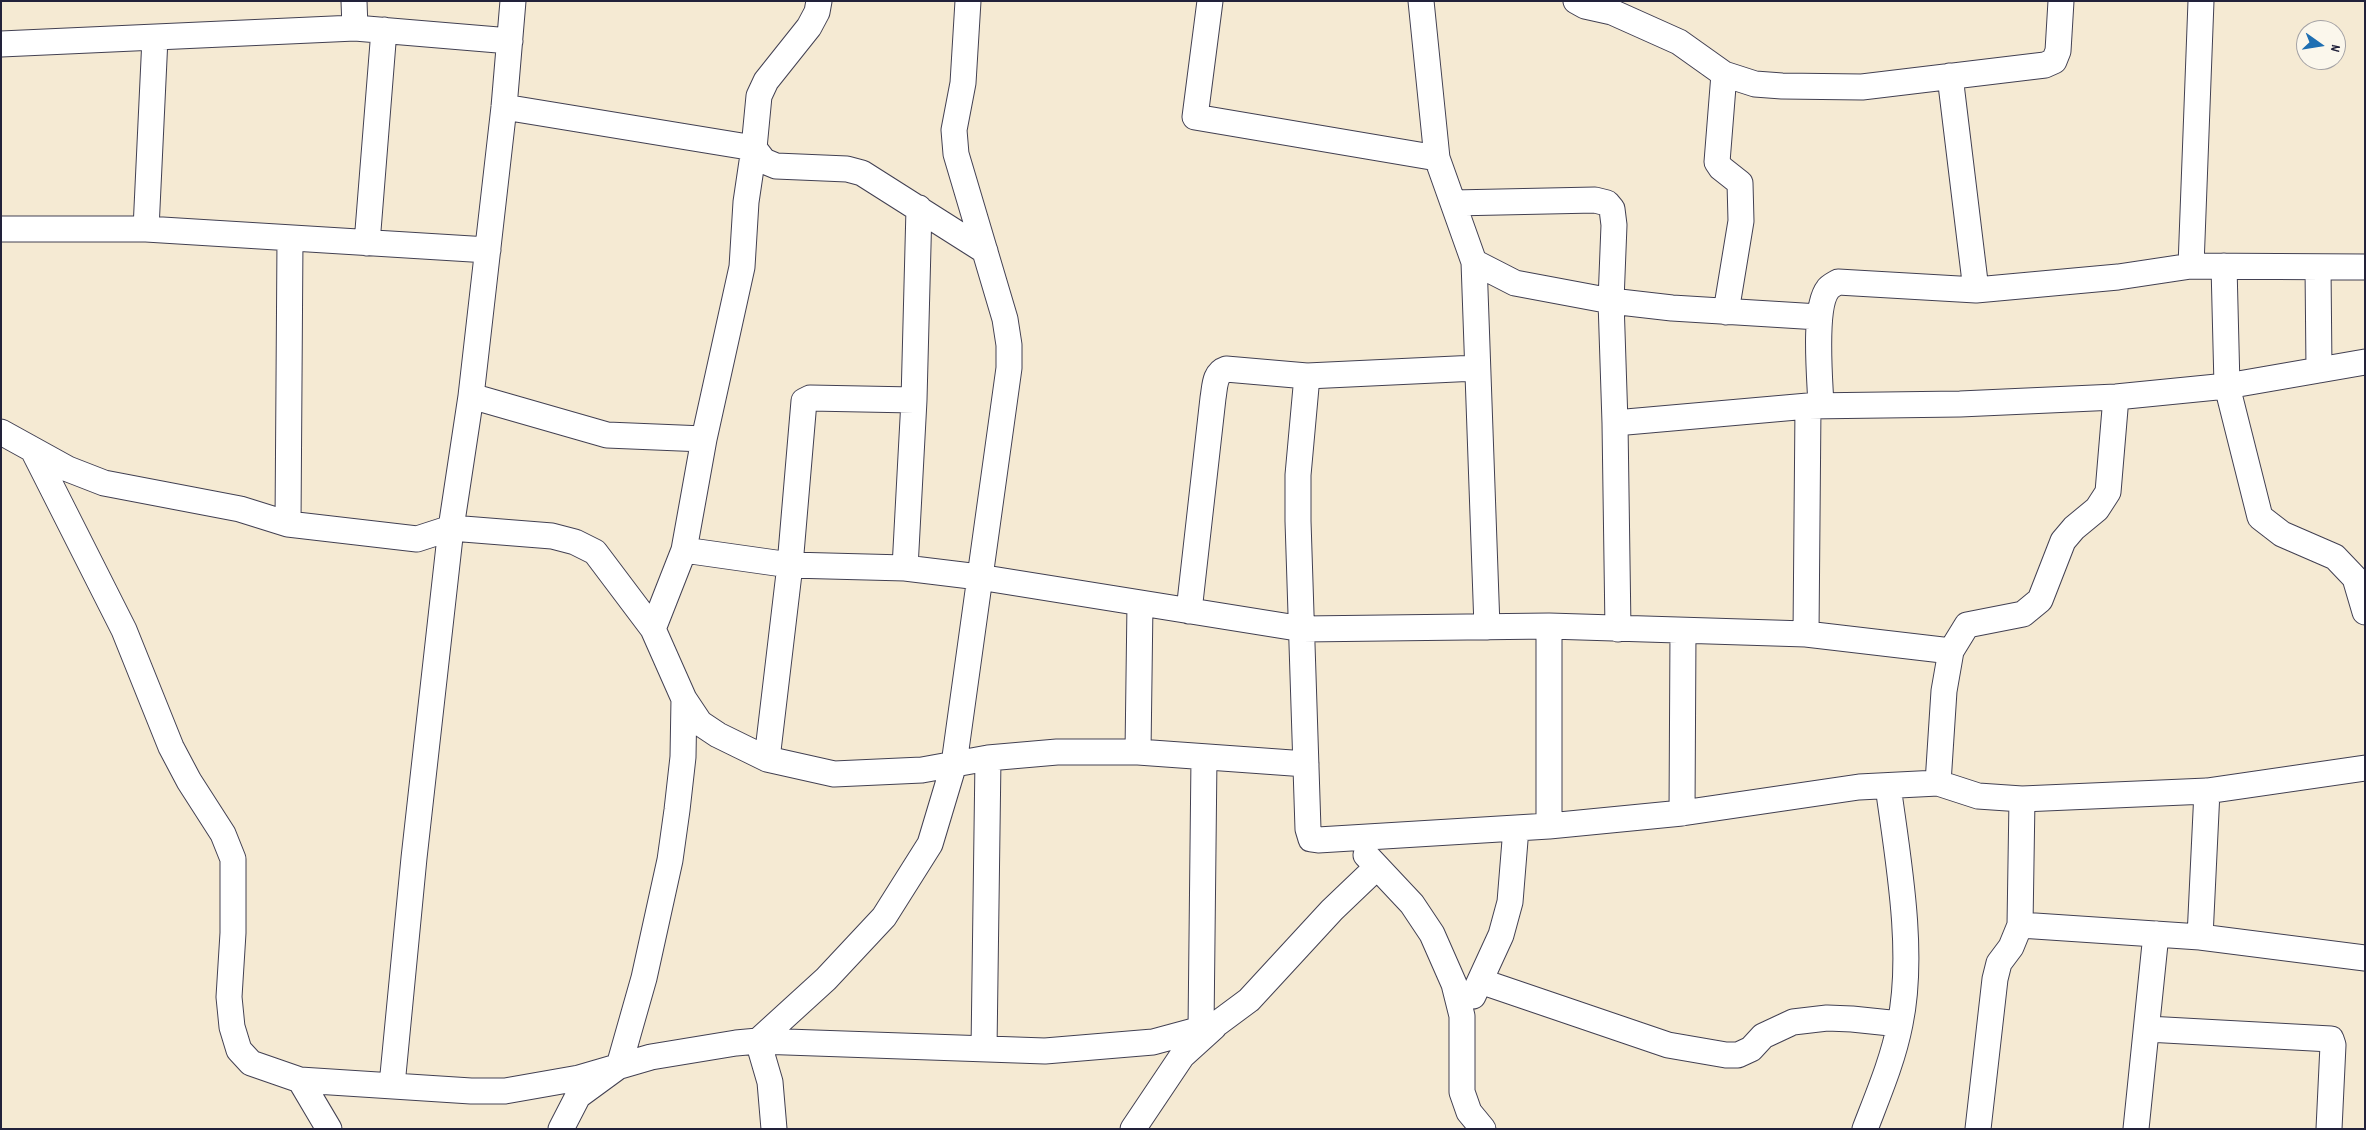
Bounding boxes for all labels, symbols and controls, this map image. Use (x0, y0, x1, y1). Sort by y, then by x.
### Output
north arrow (2296, 20, 2346, 70)
text: N (2324, 43, 2345, 54)

